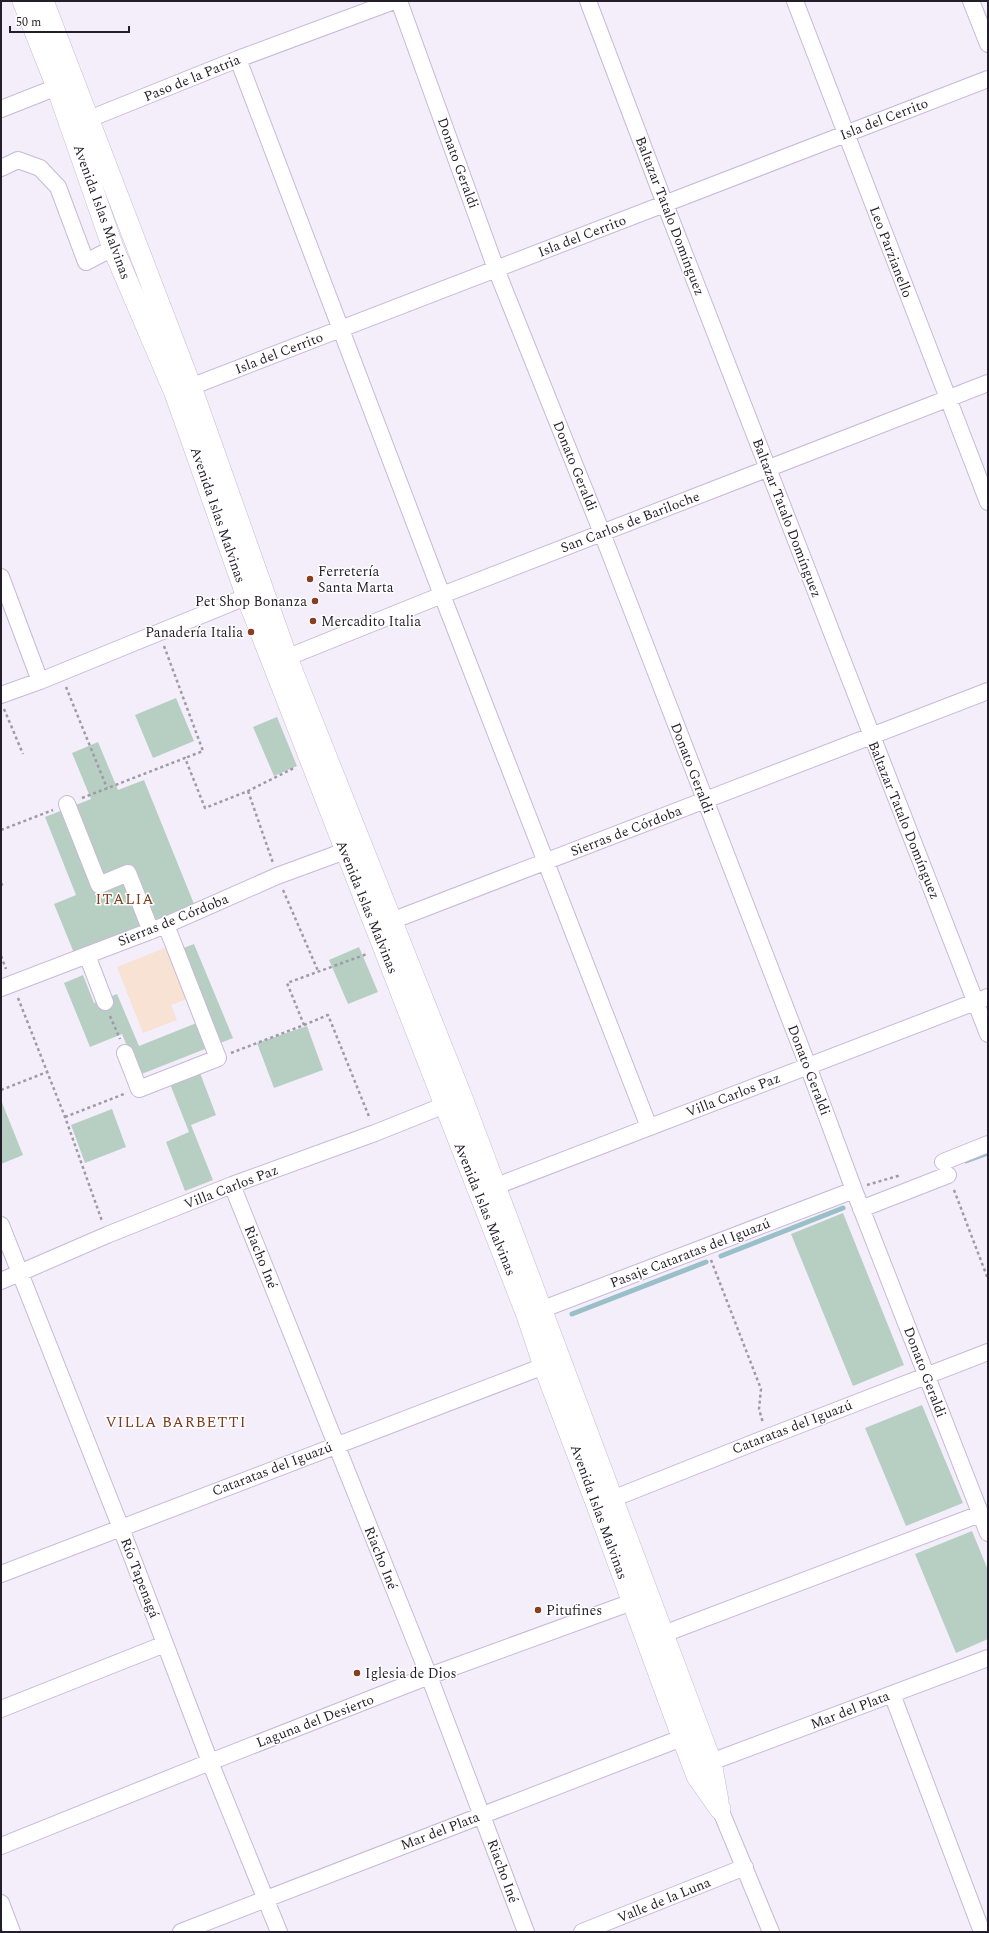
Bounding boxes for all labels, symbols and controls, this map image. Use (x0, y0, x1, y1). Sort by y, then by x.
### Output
scale bar (10, 8, 129, 34)
text: 50 m (16, 13, 41, 32)
street label: Paso de la Patria (141, 49, 244, 107)
street label: Isla del Cerrito (837, 93, 931, 145)
street label: Donato Geraldi (432, 114, 484, 212)
street label: Baltazar Tatalo Domínguez (630, 133, 710, 299)
street label: Avenida Islas Malvinas (68, 141, 136, 283)
street label: Leo Parzianello (864, 203, 918, 301)
street label: Isla del Cerrito (535, 210, 629, 262)
street label: Isla del Cerrito (232, 327, 326, 379)
street label: Donato Geraldi (547, 418, 603, 514)
street label: Baltazar Tatalo Domínguez (747, 435, 827, 601)
street label: Avenida Islas Malvinas (185, 444, 251, 586)
street label: San Carlos de Bariloche (557, 486, 703, 558)
place label: Ferretería Santa Marta (318, 561, 394, 598)
marker: Ferretería Santa Marta (305, 574, 315, 584)
place label: Pet Shop Bonanza (195, 591, 307, 612)
marker: Pet Shop Bonanza (310, 596, 320, 606)
place label: Mercadito Italia (321, 611, 421, 632)
marker: Mercadito Italia (308, 616, 318, 626)
place label: Panadería Italia (145, 622, 243, 643)
marker: Panadería Italia (246, 627, 256, 637)
street label: Donato Geraldi (665, 720, 719, 816)
street label: Baltazar Tatalo Domínguez (863, 738, 945, 902)
street label: Sierras de Córdoba (567, 800, 685, 862)
street label: Avenida Islas Malvinas (331, 837, 403, 977)
district label: ITALIA (95, 888, 155, 911)
street label: Sierras de Córdoba (115, 888, 232, 952)
street label: Donato Geraldi (782, 1022, 836, 1118)
street label: Villa Carlos Paz (683, 1067, 783, 1123)
street label: Avenida Islas Malvinas (449, 1139, 521, 1279)
street label: Villa Carlos Paz (181, 1159, 281, 1215)
street label: Pasaje Cataratas del Iguazú (607, 1213, 773, 1293)
street label: Riacho Iné (239, 1222, 283, 1292)
street label: Donato Geraldi (898, 1324, 952, 1420)
street label: Cataratas del Iguazú (729, 1394, 855, 1460)
district label: VILLA BARBETTI (105, 1411, 247, 1434)
street label: Cataratas del Iguazú (209, 1436, 335, 1502)
street label: Avenida Islas Malvinas (565, 1441, 633, 1583)
street label: Riacho Iné (359, 1523, 403, 1593)
street label: Río Tapenagá (115, 1535, 165, 1621)
place label: Pitufines (546, 1600, 602, 1621)
marker: Pitufines (533, 1605, 543, 1615)
place label: Iglesia de Dios (365, 1663, 457, 1684)
marker: Iglesia de Dios (352, 1668, 362, 1678)
street label: Mar del Plata (807, 1685, 893, 1735)
street label: Laguna del Desierto (253, 1689, 377, 1753)
street label: Mar del Plata (397, 1806, 483, 1856)
street label: Riacho Iné (482, 1836, 524, 1906)
street label: Valle de la Luna (614, 1872, 714, 1928)

